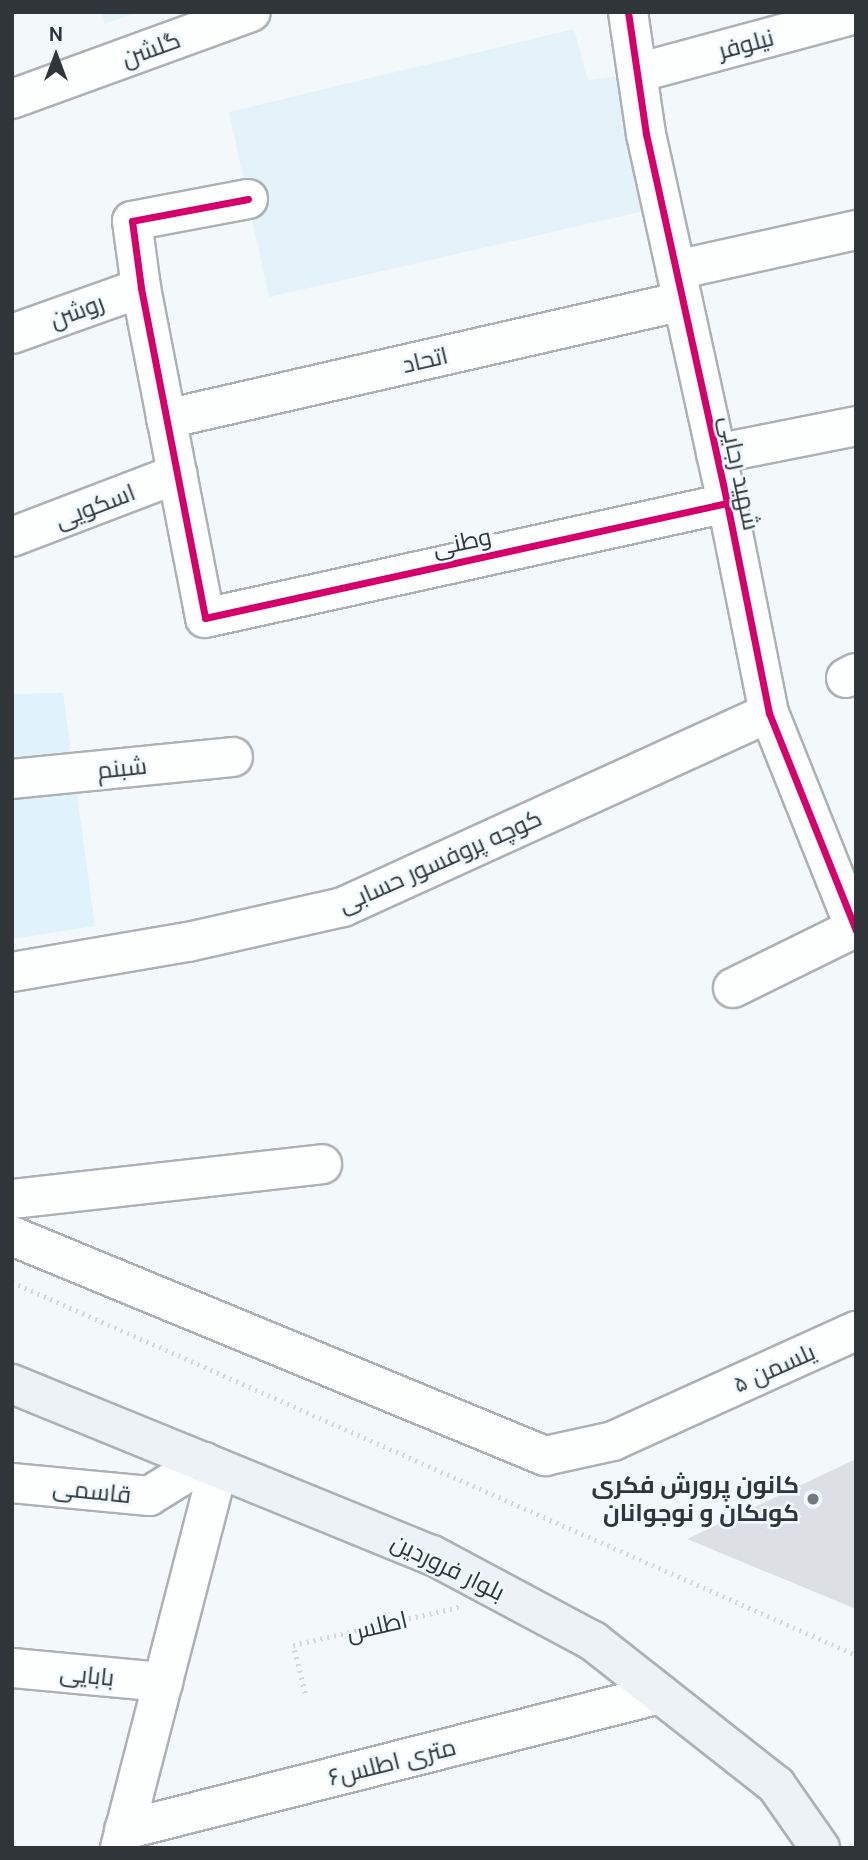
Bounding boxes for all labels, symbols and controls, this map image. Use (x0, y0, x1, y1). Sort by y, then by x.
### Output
north arrow (21, 21, 91, 91)
text: N (49, 22, 63, 47)
street label: نیلوفر (715, 23, 777, 65)
street label: گلشن (118, 25, 184, 73)
street label: روشن (46, 288, 108, 334)
street label: اتحاد (399, 341, 451, 379)
street label: شهید رجایی (714, 413, 766, 533)
street label: اسکویی (51, 478, 139, 534)
street label: وطنی (430, 522, 494, 562)
street label: شبنم (96, 751, 148, 785)
street label: کوچه پروفسور حسابی (334, 803, 546, 919)
street label: یلسمن ۵ (728, 1337, 820, 1399)
place label: کانون پرورش فکرى کوىکان و نوجوانان (591, 1471, 799, 1527)
street label: قاسمی (51, 1473, 133, 1509)
marker: کانون پرورش فکرى کوىکان و نوجوانان (805, 1491, 821, 1507)
street label: بلوار فروردین (387, 1527, 509, 1607)
street label: اطلس (344, 1605, 410, 1647)
street label: بابایی (58, 1658, 116, 1692)
street label: ۶متری اطلس (325, 1732, 459, 1792)

